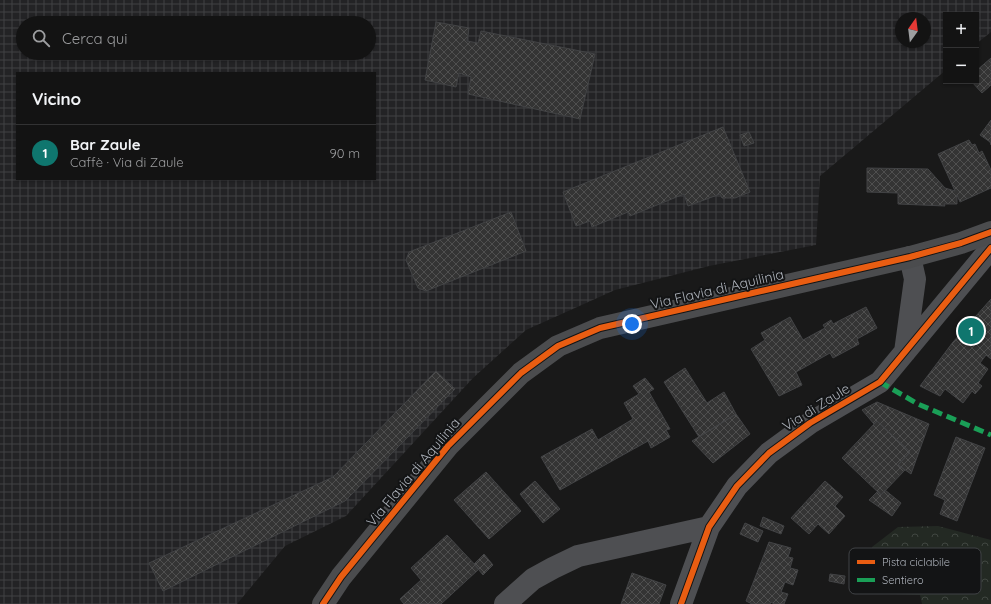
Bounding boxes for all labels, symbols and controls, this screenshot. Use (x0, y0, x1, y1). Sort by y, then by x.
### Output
north arrow (895, 12, 931, 48)
map controls (943, 12, 979, 84)
button: + (943, 12, 979, 48)
search box (16, 16, 376, 60)
icon: search (30, 27, 52, 49)
text: Cerca qui (62, 29, 128, 48)
button: − (943, 48, 979, 84)
text: Vicino (32, 88, 81, 109)
text: Bar Zaule (70, 135, 141, 154)
text: 1 (42, 145, 48, 161)
text: 90 m (330, 145, 360, 161)
text: Caffè · Via di Zaule (70, 154, 184, 170)
street label: Via Flavia di Aquilinia (649, 265, 785, 313)
your location (622, 314, 642, 334)
pin: 1 (958, 316, 984, 346)
street label: Via di Zaule (779, 379, 853, 435)
street label: Via Flavia di Aquilinia (362, 414, 464, 530)
legend (849, 548, 981, 594)
text: Pista ciclabile (882, 555, 950, 569)
text: Sentiero (882, 573, 924, 587)

